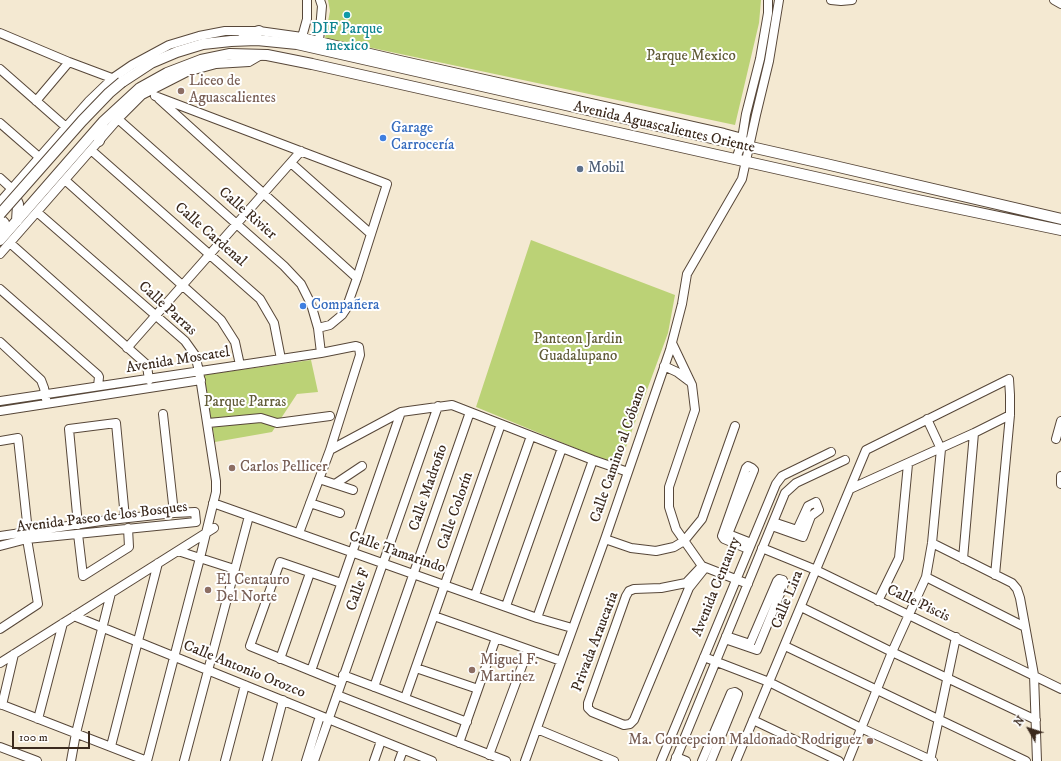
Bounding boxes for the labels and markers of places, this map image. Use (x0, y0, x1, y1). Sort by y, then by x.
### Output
marker: DIF Parque mexico (342, 10, 352, 20)
place label: DIF Parque mexico (311, 21, 383, 56)
place label: Liceo de Aguascalientes (189, 73, 276, 108)
marker: Liceo de Aguascalientes (176, 86, 186, 96)
place label: Garage Carrocería (391, 120, 454, 155)
marker: Garage Carrocería (378, 133, 388, 143)
place label: Mobil (588, 160, 624, 178)
marker: Mobil (575, 164, 585, 174)
place label: Compañera (311, 297, 379, 315)
marker: Compañera (298, 301, 308, 311)
place label: Carlos Pellicer (240, 459, 328, 477)
marker: Carlos Pellicer (227, 463, 237, 473)
place label: El Centauro Del Norte (216, 572, 290, 607)
marker: El Centauro Del Norte (203, 585, 213, 595)
place label: Miguel F. Martinez (480, 652, 538, 687)
marker: Miguel F. Martinez (467, 665, 477, 675)
place label: Ma. Concepcion Maldonado Rodriguez (628, 732, 862, 750)
marker: Ma. Concepcion Maldonado Rodriguez (865, 736, 875, 746)

